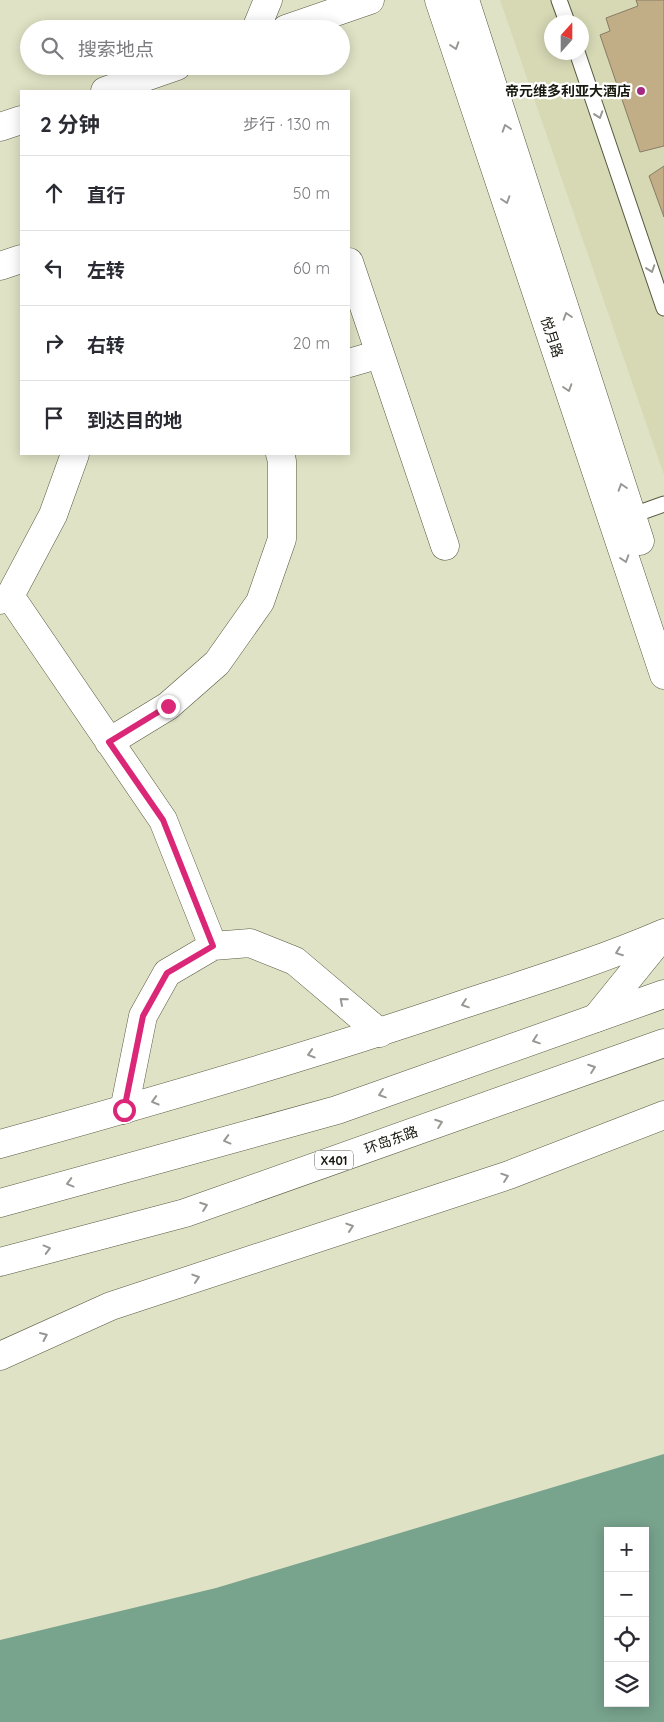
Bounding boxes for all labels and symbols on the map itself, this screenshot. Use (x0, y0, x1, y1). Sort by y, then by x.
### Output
north arrow (544, 15, 589, 60)
one-way arrow (449, 42, 459, 50)
place label: 帝元维多利亚大酒店 (505, 82, 631, 100)
marker: 帝元维多利亚大酒店 (635, 85, 647, 97)
one-way arrow (593, 111, 603, 119)
one-way arrow (501, 124, 511, 132)
one-way arrow (500, 196, 510, 204)
one-way arrow (645, 264, 655, 273)
one-way arrow (562, 312, 572, 320)
street label: 悦月路 (537, 314, 567, 360)
one-way arrow (563, 383, 573, 391)
one-way arrow (618, 483, 628, 492)
one-way arrow (620, 554, 630, 562)
route end (157, 695, 180, 718)
one-way arrow (615, 946, 624, 956)
one-way arrow (340, 998, 349, 1006)
one-way arrow (461, 998, 470, 1008)
one-way arrow (532, 1034, 540, 1044)
one-way arrow (307, 1048, 315, 1058)
one-way arrow (588, 1064, 596, 1074)
one-way arrow (379, 1088, 387, 1098)
one-way arrow (151, 1095, 159, 1106)
route start (113, 1099, 136, 1122)
one-way arrow (435, 1118, 443, 1128)
street label: 环岛东路 (362, 1122, 420, 1158)
one-way arrow (223, 1135, 231, 1145)
road number: X401 (315, 1150, 353, 1170)
one-way arrow (500, 1172, 508, 1182)
one-way arrow (66, 1178, 75, 1188)
one-way arrow (199, 1202, 208, 1212)
one-way arrow (346, 1223, 354, 1233)
one-way arrow (43, 1245, 51, 1255)
one-way arrow (191, 1274, 200, 1284)
one-way arrow (39, 1332, 48, 1343)

